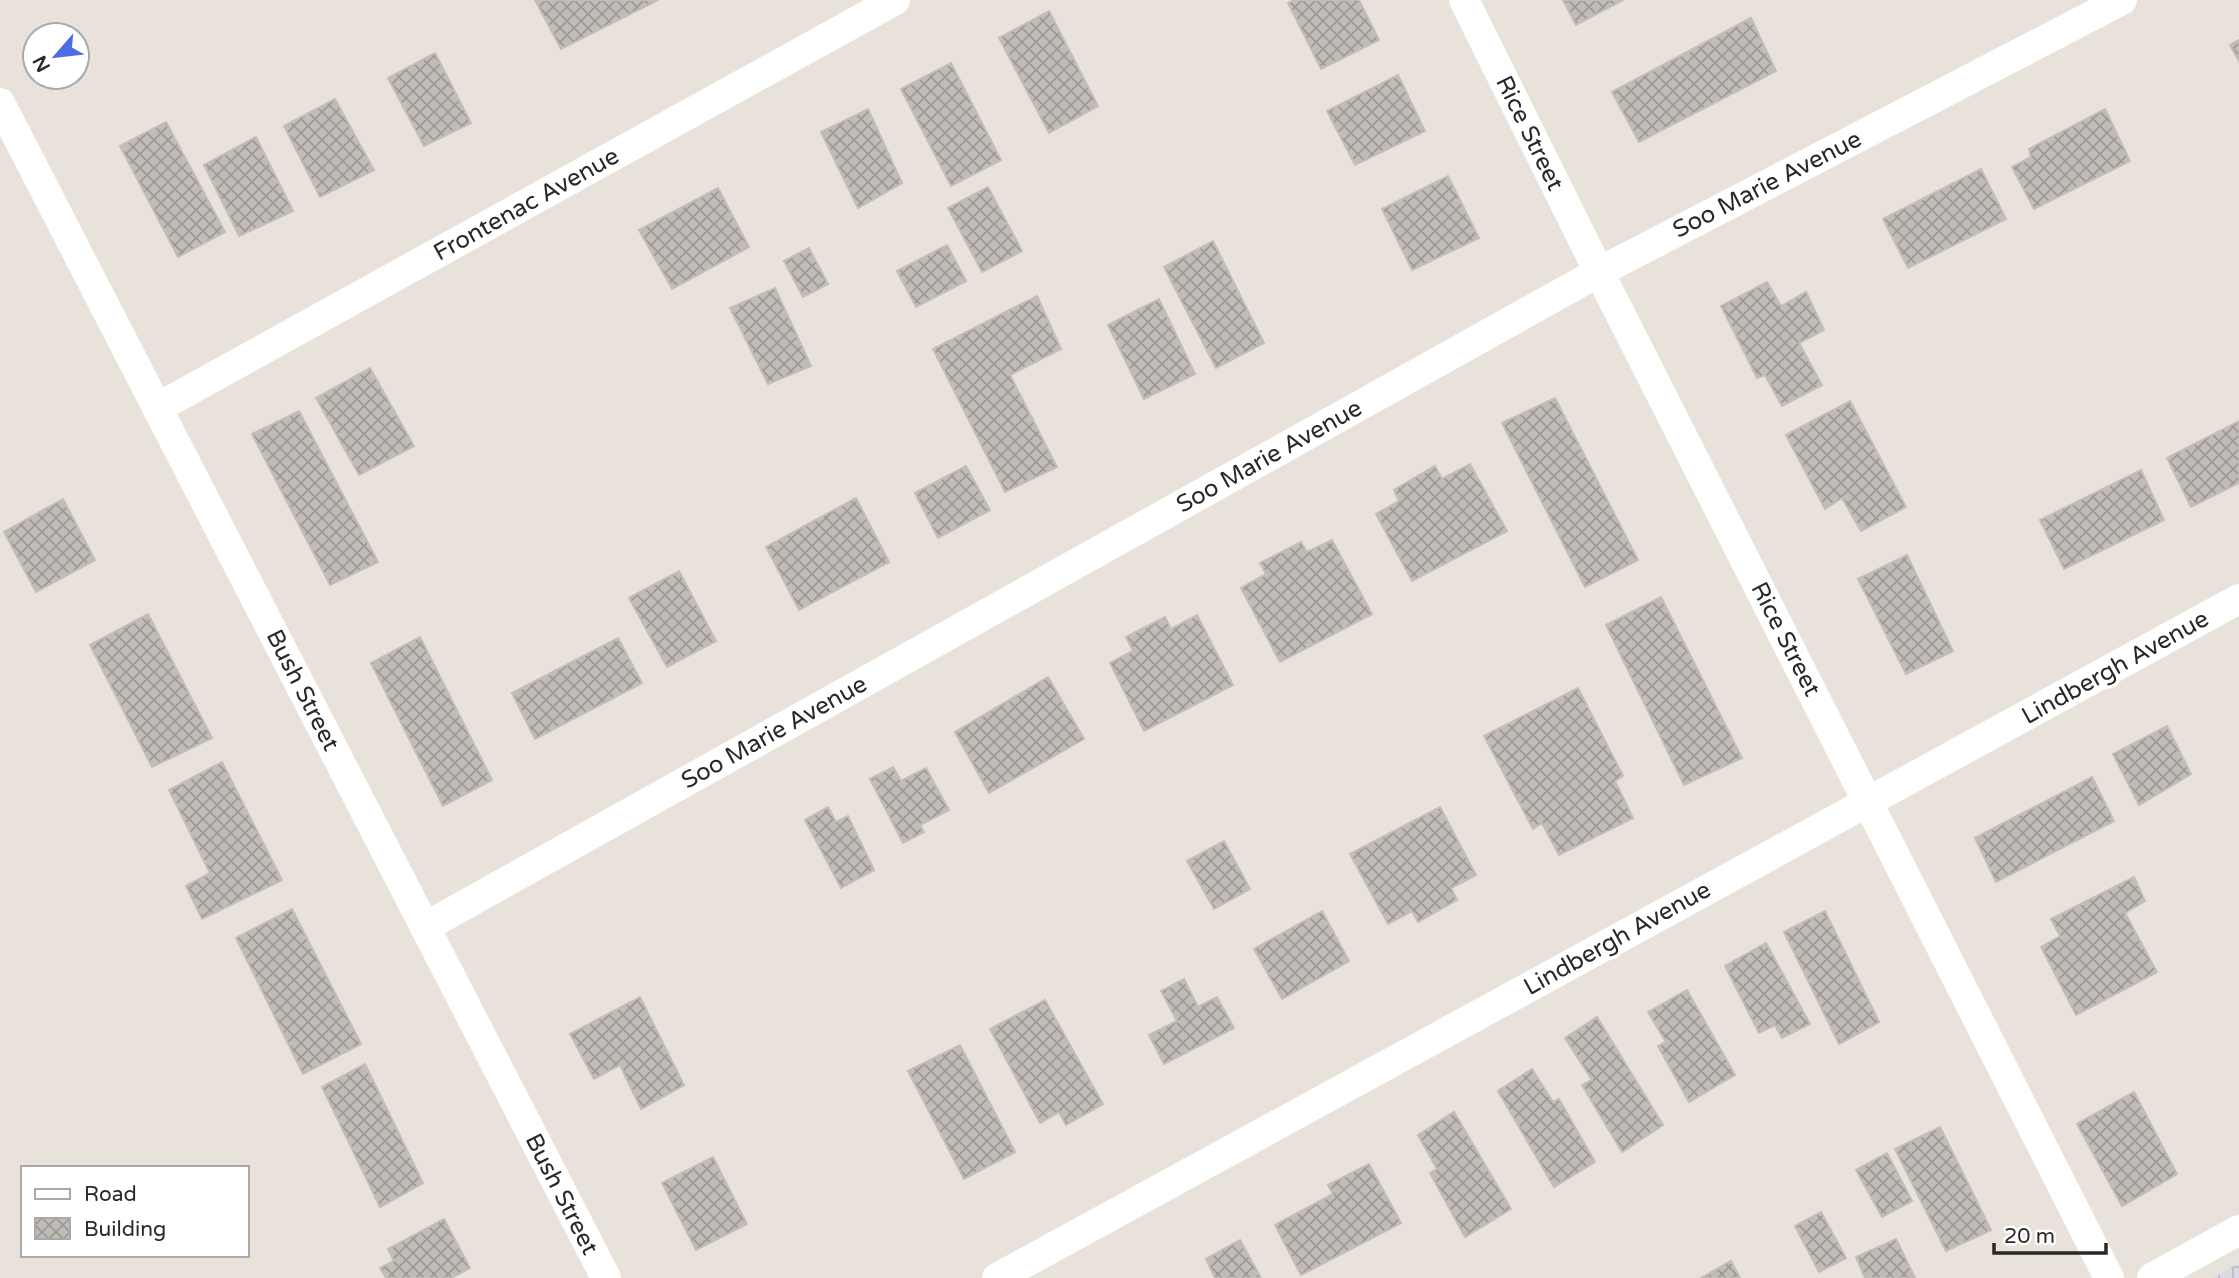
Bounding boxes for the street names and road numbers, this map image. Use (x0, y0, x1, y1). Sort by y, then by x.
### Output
street label: Rice Street (1489, 71, 1570, 195)
street label: Soo Marie Avenue (1668, 124, 1866, 245)
street label: Frontenac Avenue (429, 142, 624, 267)
street label: Soo Marie Avenue (1171, 393, 1367, 519)
street label: Rice Street (1744, 577, 1827, 701)
street label: Lindbergh Avenue (2017, 604, 2214, 731)
street label: Bush Street (260, 625, 345, 756)
street label: Soo Marie Avenue (676, 669, 872, 795)
street label: Lindbergh Avenue (1519, 875, 1716, 1002)
street label: Bush Street (519, 1129, 604, 1260)

